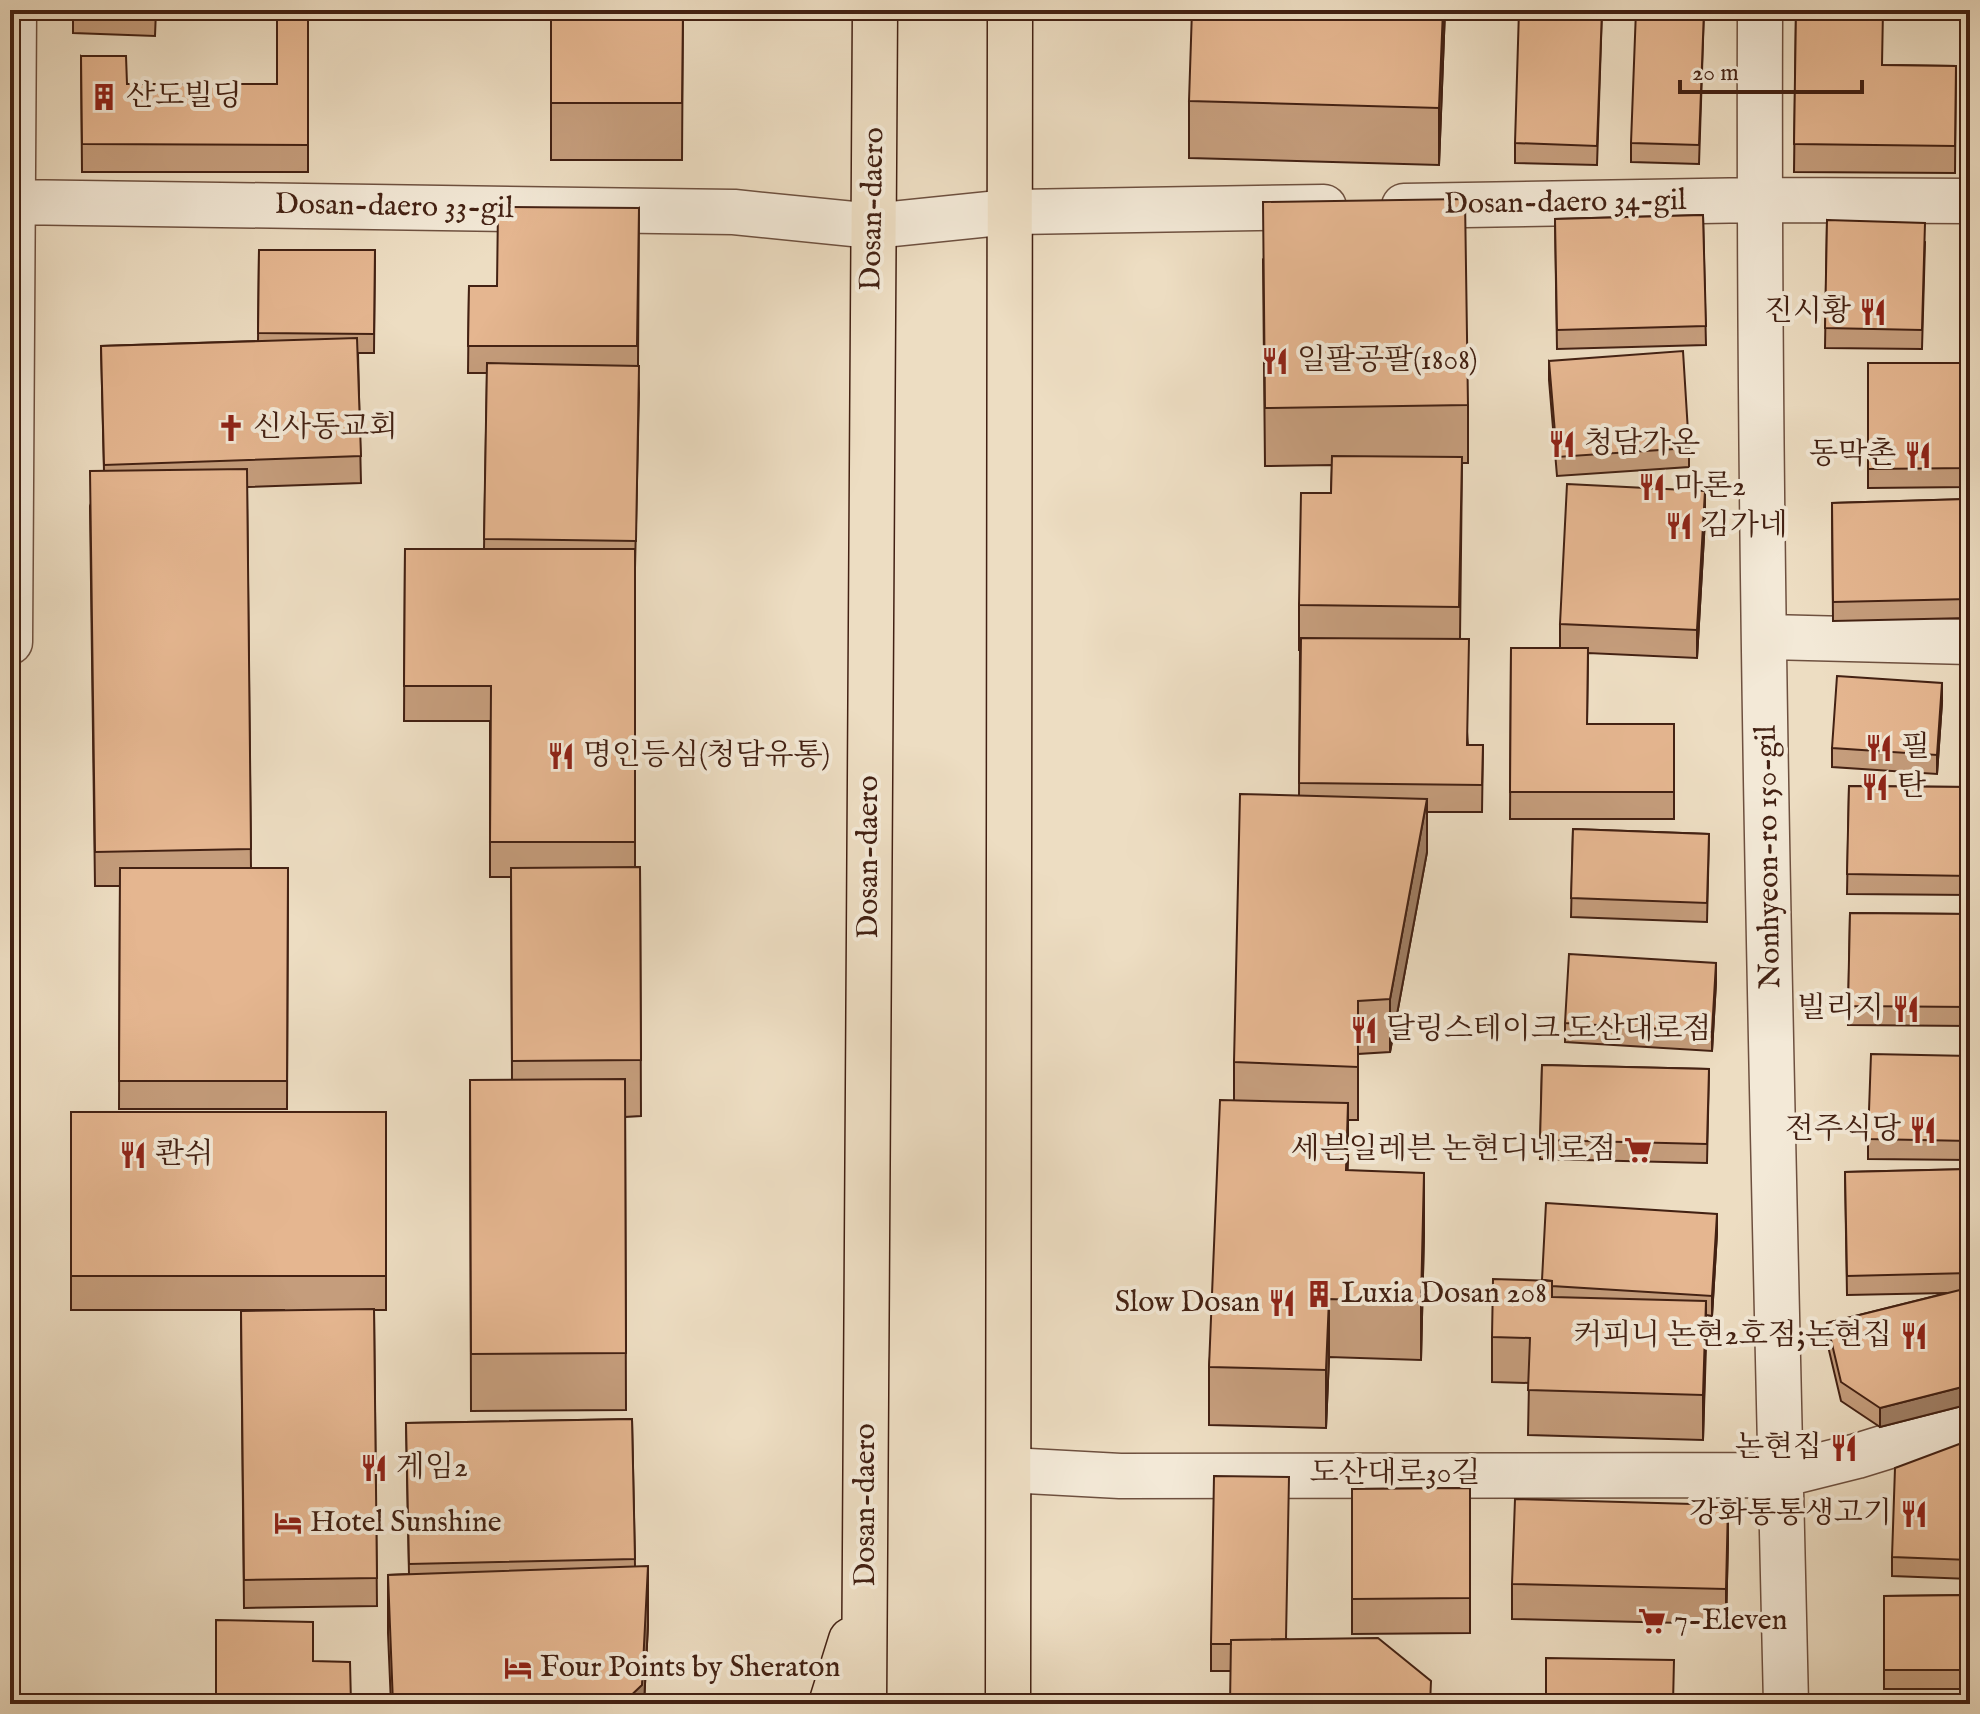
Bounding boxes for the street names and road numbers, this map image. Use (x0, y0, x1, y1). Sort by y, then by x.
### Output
street label: Dosan-daero (853, 127, 893, 291)
street label: Dosan-daero 34-gil (1443, 182, 1687, 224)
street label: Dosan-daero 33-gil (274, 186, 515, 228)
street label: Nonhyeon-ro 150-gil (1748, 724, 1790, 989)
street label: Dosan-daero (850, 775, 888, 939)
street label: Dosan-daero (847, 1423, 885, 1587)
street label: 도산대로30길 (1310, 1455, 1480, 1493)

